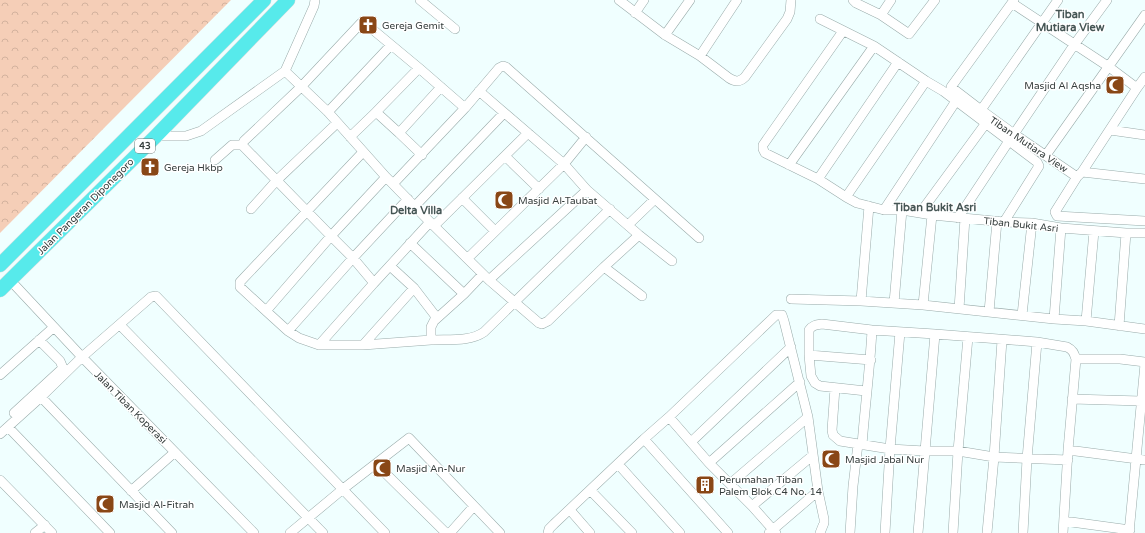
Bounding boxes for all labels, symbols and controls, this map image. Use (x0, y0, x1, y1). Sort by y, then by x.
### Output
district label: Tiban Mutiara View (1036, 8, 1105, 34)
church icon: Gereja Gemit (357, 14, 379, 36)
place label: Gereja Gemit (382, 20, 444, 32)
mosque icon: Masjid Al Aqsha (1104, 74, 1126, 96)
place label: Masjid Al Aqsha (1024, 80, 1101, 92)
street label: Tiban Mutiara View (987, 114, 1070, 175)
road number: 43 (135, 139, 155, 153)
street label: Jalan Pangeran Diponegoro (35, 156, 136, 257)
church icon: Gereja Hkbp (139, 156, 161, 178)
place label: Gereja Hkbp (164, 162, 223, 174)
mosque icon: Masjid Al-Taubat (493, 189, 515, 211)
place label: Masjid Al-Taubat (518, 195, 598, 207)
district label: Tiban Bukit Asri (893, 201, 976, 214)
district label: Delta Villa (390, 204, 442, 217)
street label: Tiban Bukit Asri (983, 215, 1059, 235)
street label: Jalan Tiban Koperasi (92, 369, 169, 446)
mosque icon: Masjid Jabal Nur (820, 448, 842, 470)
place label: Masjid Jabal Nur (845, 454, 924, 466)
mosque icon: Masjid An-Nur (371, 457, 393, 479)
place label: Masjid An-Nur (396, 463, 466, 475)
building icon: Perumahan Tiban Palem Blok C4 No. 14 (694, 474, 716, 496)
place label: Perumahan Tiban Palem Blok C4 No. 14 (719, 474, 822, 498)
mosque icon: Masjid Al-Fitrah (94, 493, 116, 515)
place label: Masjid Al-Fitrah (119, 499, 194, 511)

